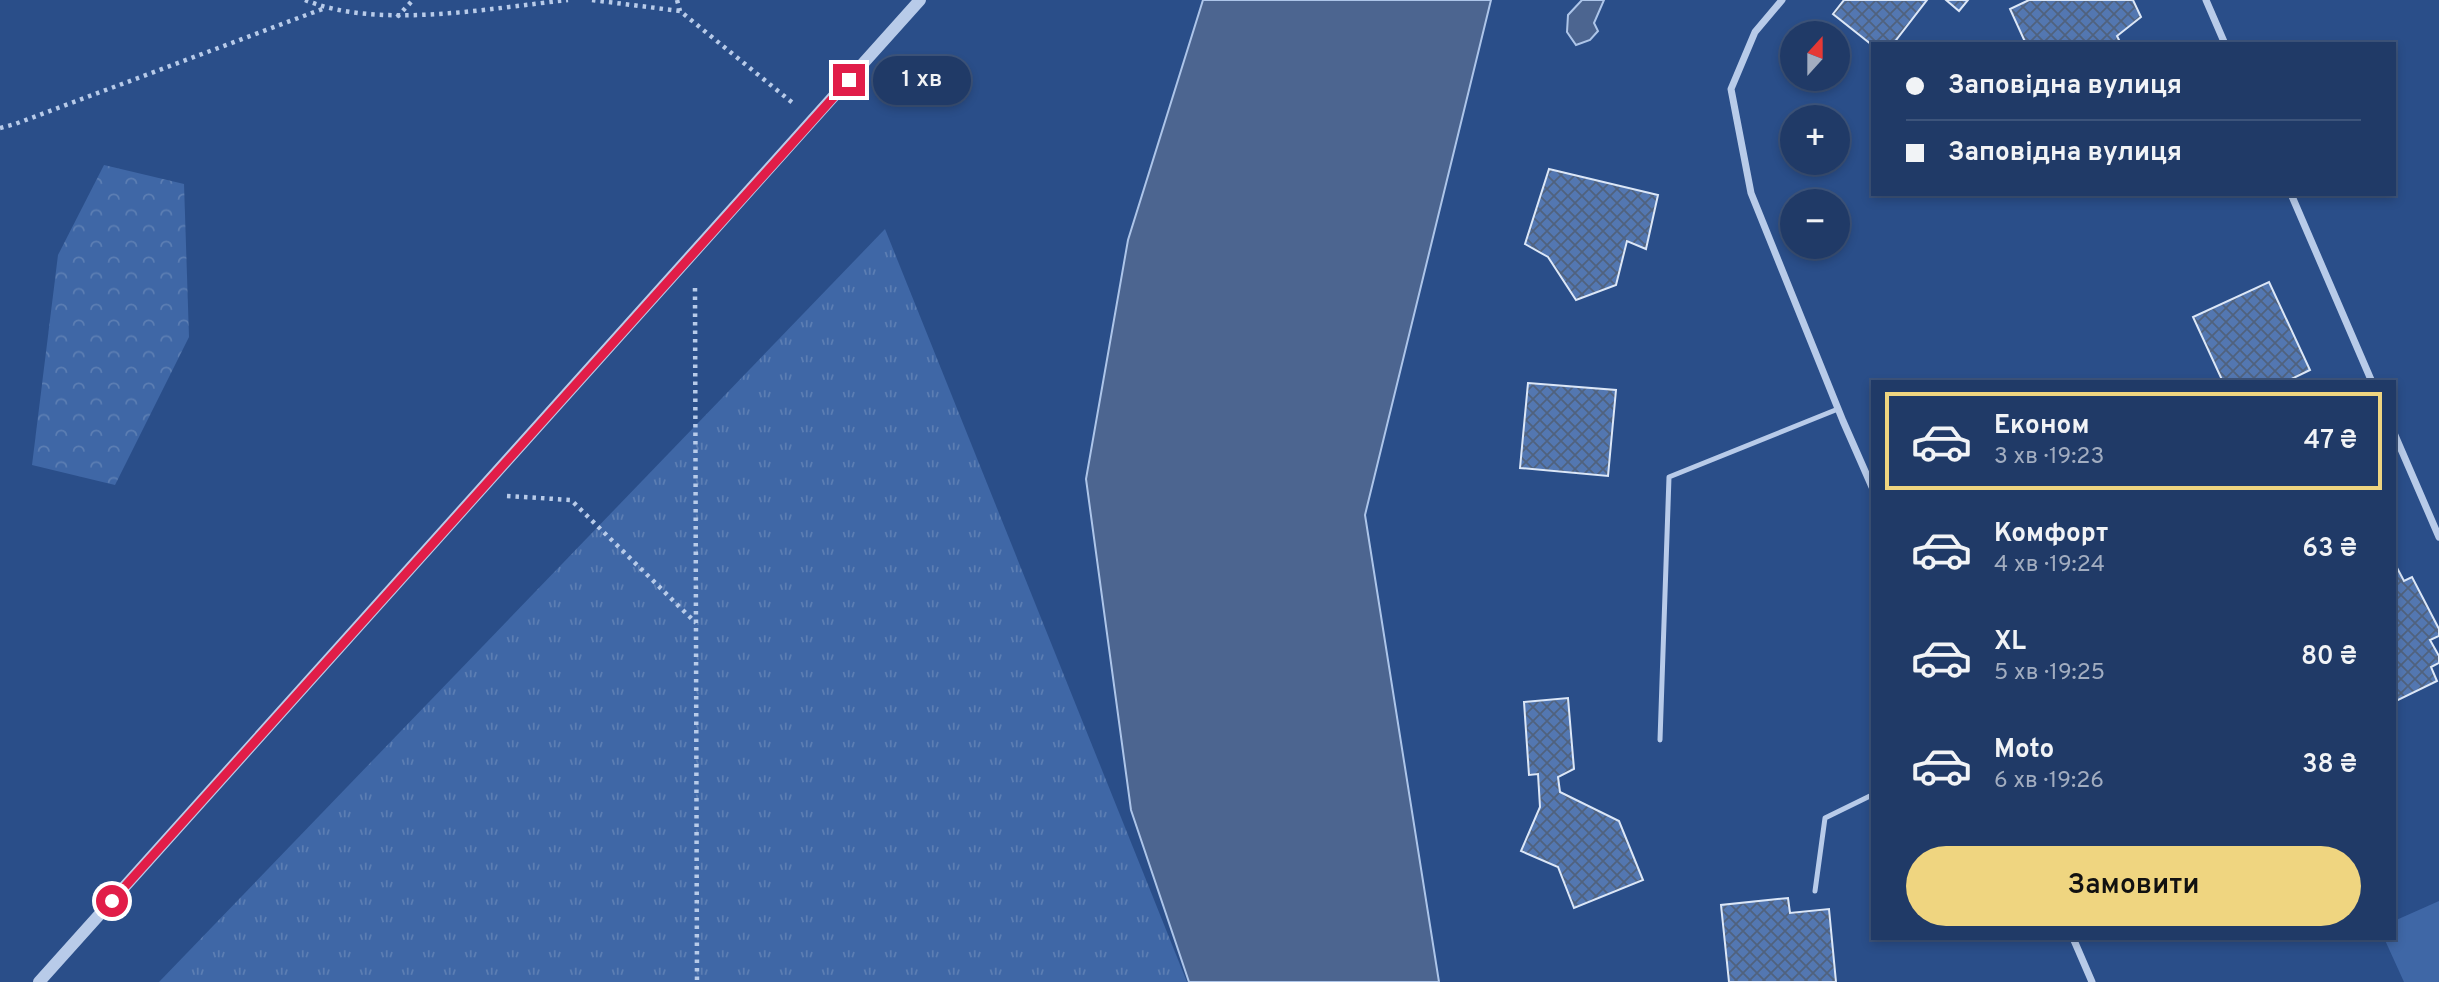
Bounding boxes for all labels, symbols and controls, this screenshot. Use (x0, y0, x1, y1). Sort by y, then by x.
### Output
north arrow (1780, 21, 1850, 91)
map controls (1780, 21, 1850, 259)
callout: 1 хв (874, 56, 972, 104)
route end (833, 64, 865, 96)
text: 1 хв (902, 66, 942, 95)
text: Заповідна вулиця (1948, 70, 2182, 103)
button: + (1780, 105, 1850, 175)
text: Заповідна вулиця (1948, 137, 2182, 170)
button: − (1780, 189, 1850, 259)
icon: car (1910, 410, 1973, 473)
text: Економ (1994, 410, 2089, 443)
text: 47 ₴ (2304, 425, 2357, 458)
text: 3 хв · 19:23 (1994, 443, 2104, 472)
icon: car (1910, 518, 1973, 581)
text: Комфорт (1994, 518, 2108, 551)
text: 63 ₴ (2302, 533, 2357, 566)
text: 4 хв · 19:24 (1994, 551, 2105, 580)
icon: car (1910, 626, 1973, 689)
text: XL (1994, 626, 2026, 659)
text: 80 ₴ (2301, 641, 2357, 674)
text: 5 хв · 19:25 (1994, 659, 2105, 688)
icon: car (1910, 734, 1973, 797)
text: Moto (1994, 734, 2054, 767)
text: 38 ₴ (2302, 749, 2357, 782)
text: 6 хв · 19:26 (1994, 767, 2104, 796)
button: Замовити (1906, 846, 2361, 926)
route start (96, 885, 128, 917)

